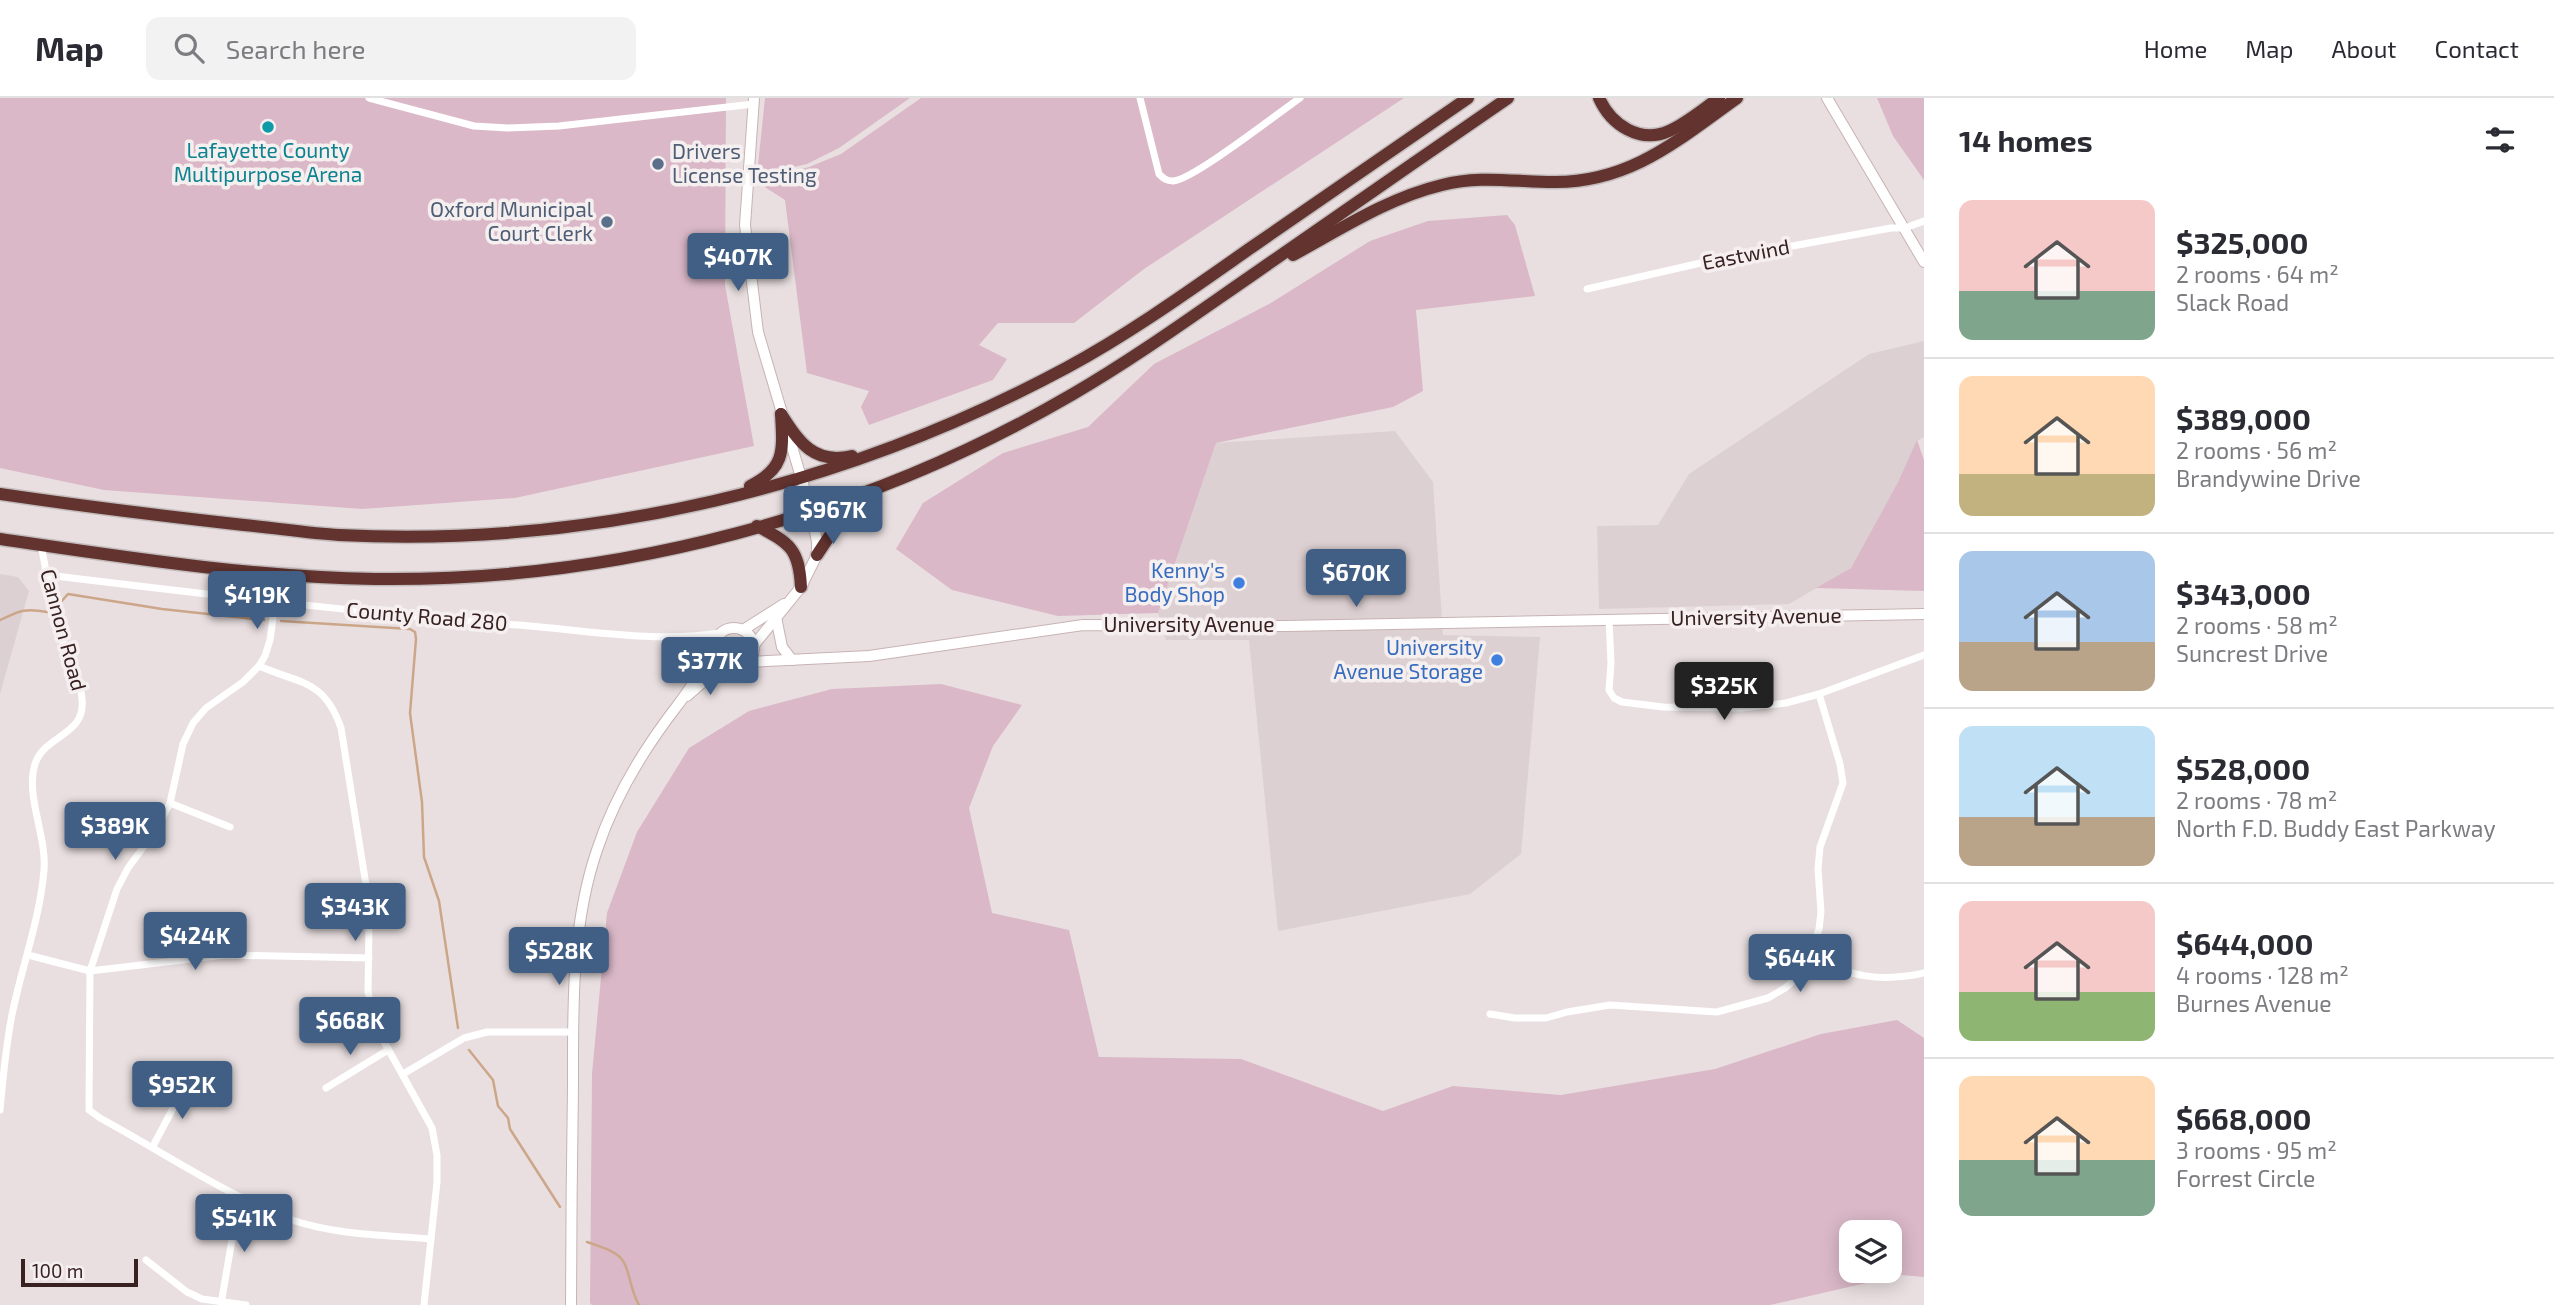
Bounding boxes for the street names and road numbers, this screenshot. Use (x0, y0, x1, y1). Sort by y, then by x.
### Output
street label: Eastwind (1700, 233, 1792, 274)
street label: Cannon Road (36, 566, 93, 693)
street label: County Road 280 (346, 596, 509, 635)
street label: University Avenue (1670, 602, 1842, 629)
street label: University Avenue (1103, 611, 1275, 636)

